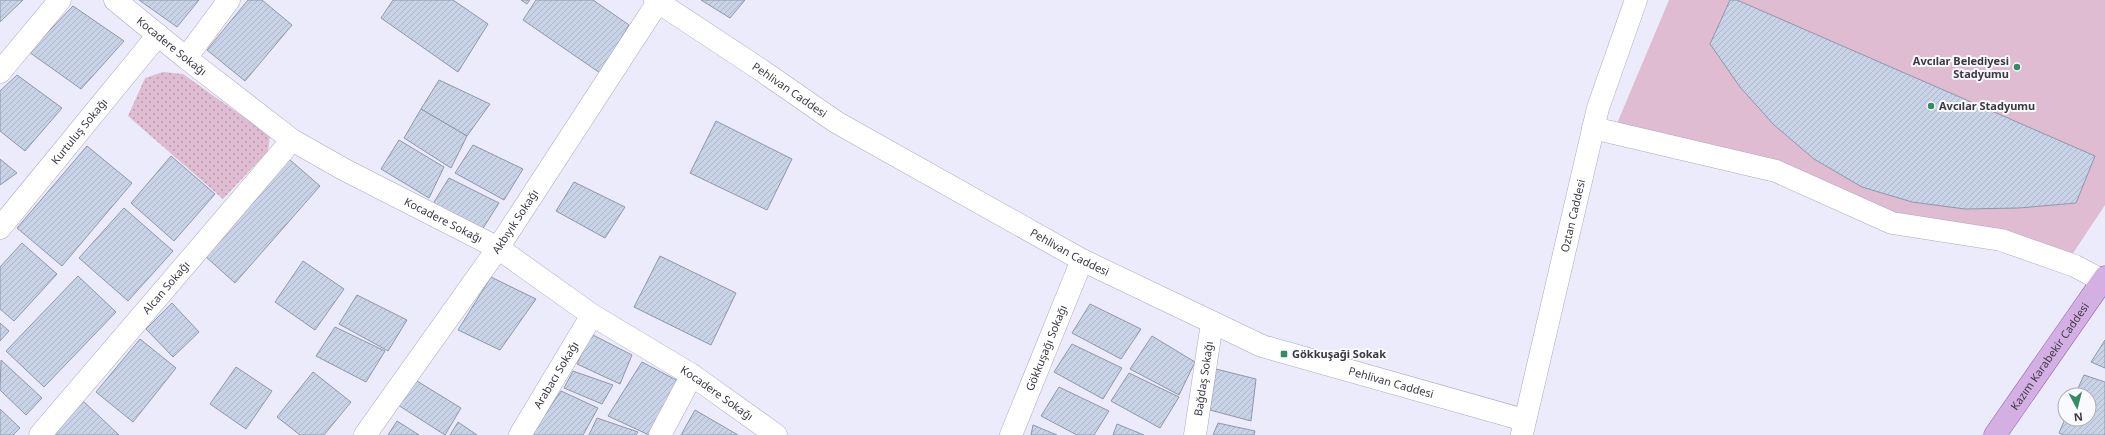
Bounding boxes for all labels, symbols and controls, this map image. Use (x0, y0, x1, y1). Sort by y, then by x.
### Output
street label: Kocadere Sokağı (134, 13, 210, 78)
place label: Avcılar Belediyesi Stadyumu (1913, 53, 2009, 81)
street label: Pehlivan Caddesi (750, 58, 830, 121)
marker: Avcılar Belediyesi Stadyumu (2012, 62, 2022, 72)
street label: Kurtuluş Sokağı (47, 95, 110, 167)
place label: Avcılar Stadyumu (1939, 98, 2035, 113)
marker: Avcılar Stadyumu (1926, 101, 1936, 111)
street label: Oztan Caddesi (1557, 178, 1588, 254)
street label: Akbıyık Sokağı (488, 186, 541, 257)
street label: Kocadere Sokağı (402, 194, 485, 246)
street label: Pehlivan Caddesi (1028, 225, 1112, 279)
street label: Alcan Sokağı (139, 257, 193, 317)
street label: Kazım Karabekir Caddesi (2007, 299, 2092, 413)
street label: Gökkuşağı Sokağı (1022, 302, 1070, 393)
street label: Arabacı Sokağı (530, 338, 582, 411)
street label: Bağdaş Sokağı (1190, 340, 1216, 417)
place label: Gökkuşaği Sokak (1292, 346, 1386, 361)
marker: Gökkuşaği Sokak (1279, 349, 1289, 359)
street label: Kocadere Sokağı (678, 362, 756, 423)
street label: Pehlivan Caddesi (1347, 363, 1436, 401)
north arrow (2057, 387, 2097, 427)
text: N (2073, 409, 2084, 425)

